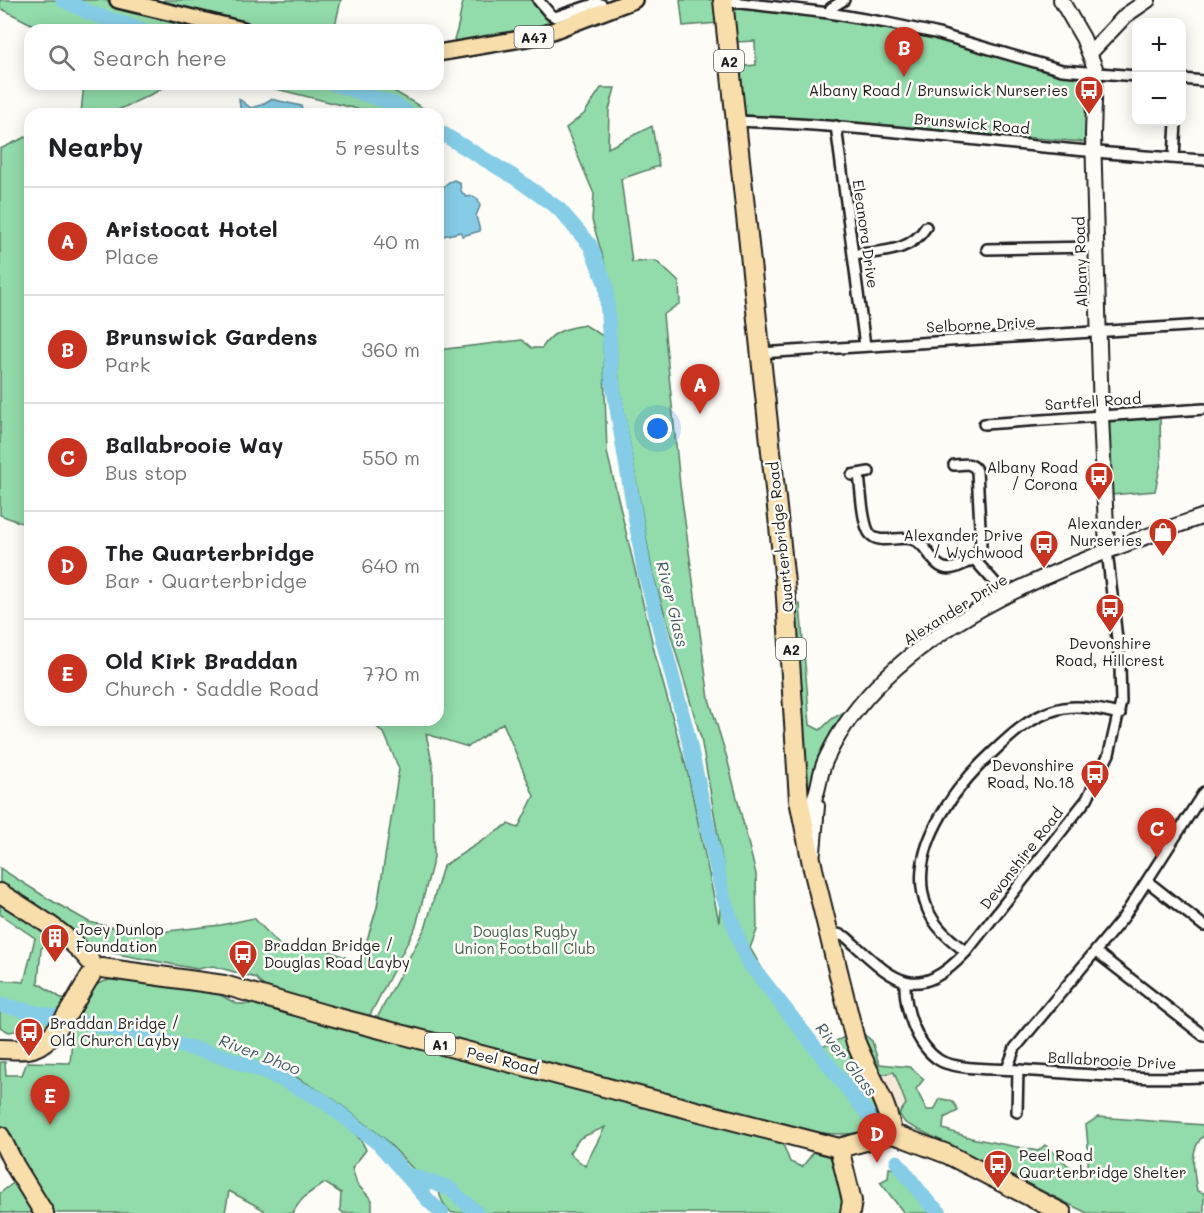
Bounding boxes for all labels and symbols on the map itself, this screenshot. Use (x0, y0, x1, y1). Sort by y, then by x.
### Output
road number: A47 (514, 26, 554, 48)
pin: B (884, 28, 924, 77)
road number: A2 (714, 50, 744, 72)
bus stop icon: Albany Road / Brunswick Nurseries (1073, 74, 1105, 116)
place label: Albany Road / Brunswick Nurseries (809, 80, 1068, 100)
street label: Brunswick Road (913, 108, 1031, 138)
street label: Eleanora Drive (848, 178, 884, 290)
street label: Albany Road (1068, 216, 1092, 308)
street label: Selborne Drive (926, 311, 1036, 337)
pin: A (680, 364, 720, 414)
street label: Sartfell Road (1044, 388, 1142, 414)
your location (643, 414, 672, 443)
place label: Albany Road / Corona (987, 457, 1078, 494)
bus stop icon: Albany Road / Corona (1083, 460, 1115, 502)
street label: Quarterbridge Road (762, 461, 798, 613)
place label: Alexander Nurseries (1067, 513, 1142, 550)
shop icon: Alexander Nurseries (1147, 516, 1179, 558)
place label: Alexander Drive / Wychwood (904, 525, 1023, 562)
bus stop icon: Alexander Drive / Wychwood (1028, 528, 1060, 570)
water label: River Glass (652, 559, 694, 649)
street label: Alexander Drive (899, 569, 1011, 649)
bus stop icon: Devonshire Road, Hillcrest (1094, 592, 1126, 634)
place label: Devonshire Road, Hillcrest (1055, 633, 1165, 670)
road number: A2 (776, 638, 806, 660)
place label: Devonshire Road, No.18 (987, 755, 1074, 792)
bus stop icon: Devonshire Road, No.18 (1079, 758, 1111, 800)
street label: Devonshire Road (975, 803, 1067, 913)
pin: C (1138, 808, 1176, 858)
place label: Joey Dunlop Foundation (76, 919, 164, 956)
park label: Douglas Rugby Union Football Club (454, 921, 596, 958)
building icon: Joey Dunlop Foundation (39, 922, 71, 964)
place label: Braddan Bridge / Douglas Road Layby (264, 935, 410, 972)
bus stop icon: Braddan Bridge / Douglas Road Layby (227, 938, 259, 980)
place label: Braddan Bridge / Old Church Layby (50, 1013, 180, 1050)
bus stop icon: Braddan Bridge / Old Church Layby (13, 1016, 45, 1058)
water label: River Glass (812, 1018, 883, 1100)
water label: River Dhoo (216, 1029, 304, 1079)
road number: A1 (425, 1033, 455, 1055)
street label: Peel Road (465, 1041, 541, 1079)
street label: Ballabrooie Drive (1047, 1047, 1177, 1073)
pin: E (31, 1076, 70, 1125)
pin: D (858, 1114, 896, 1163)
place label: Peel Road Quarterbridge Shelter (1019, 1145, 1187, 1182)
bus stop icon: Peel Road Quarterbridge Shelter (982, 1148, 1014, 1190)

